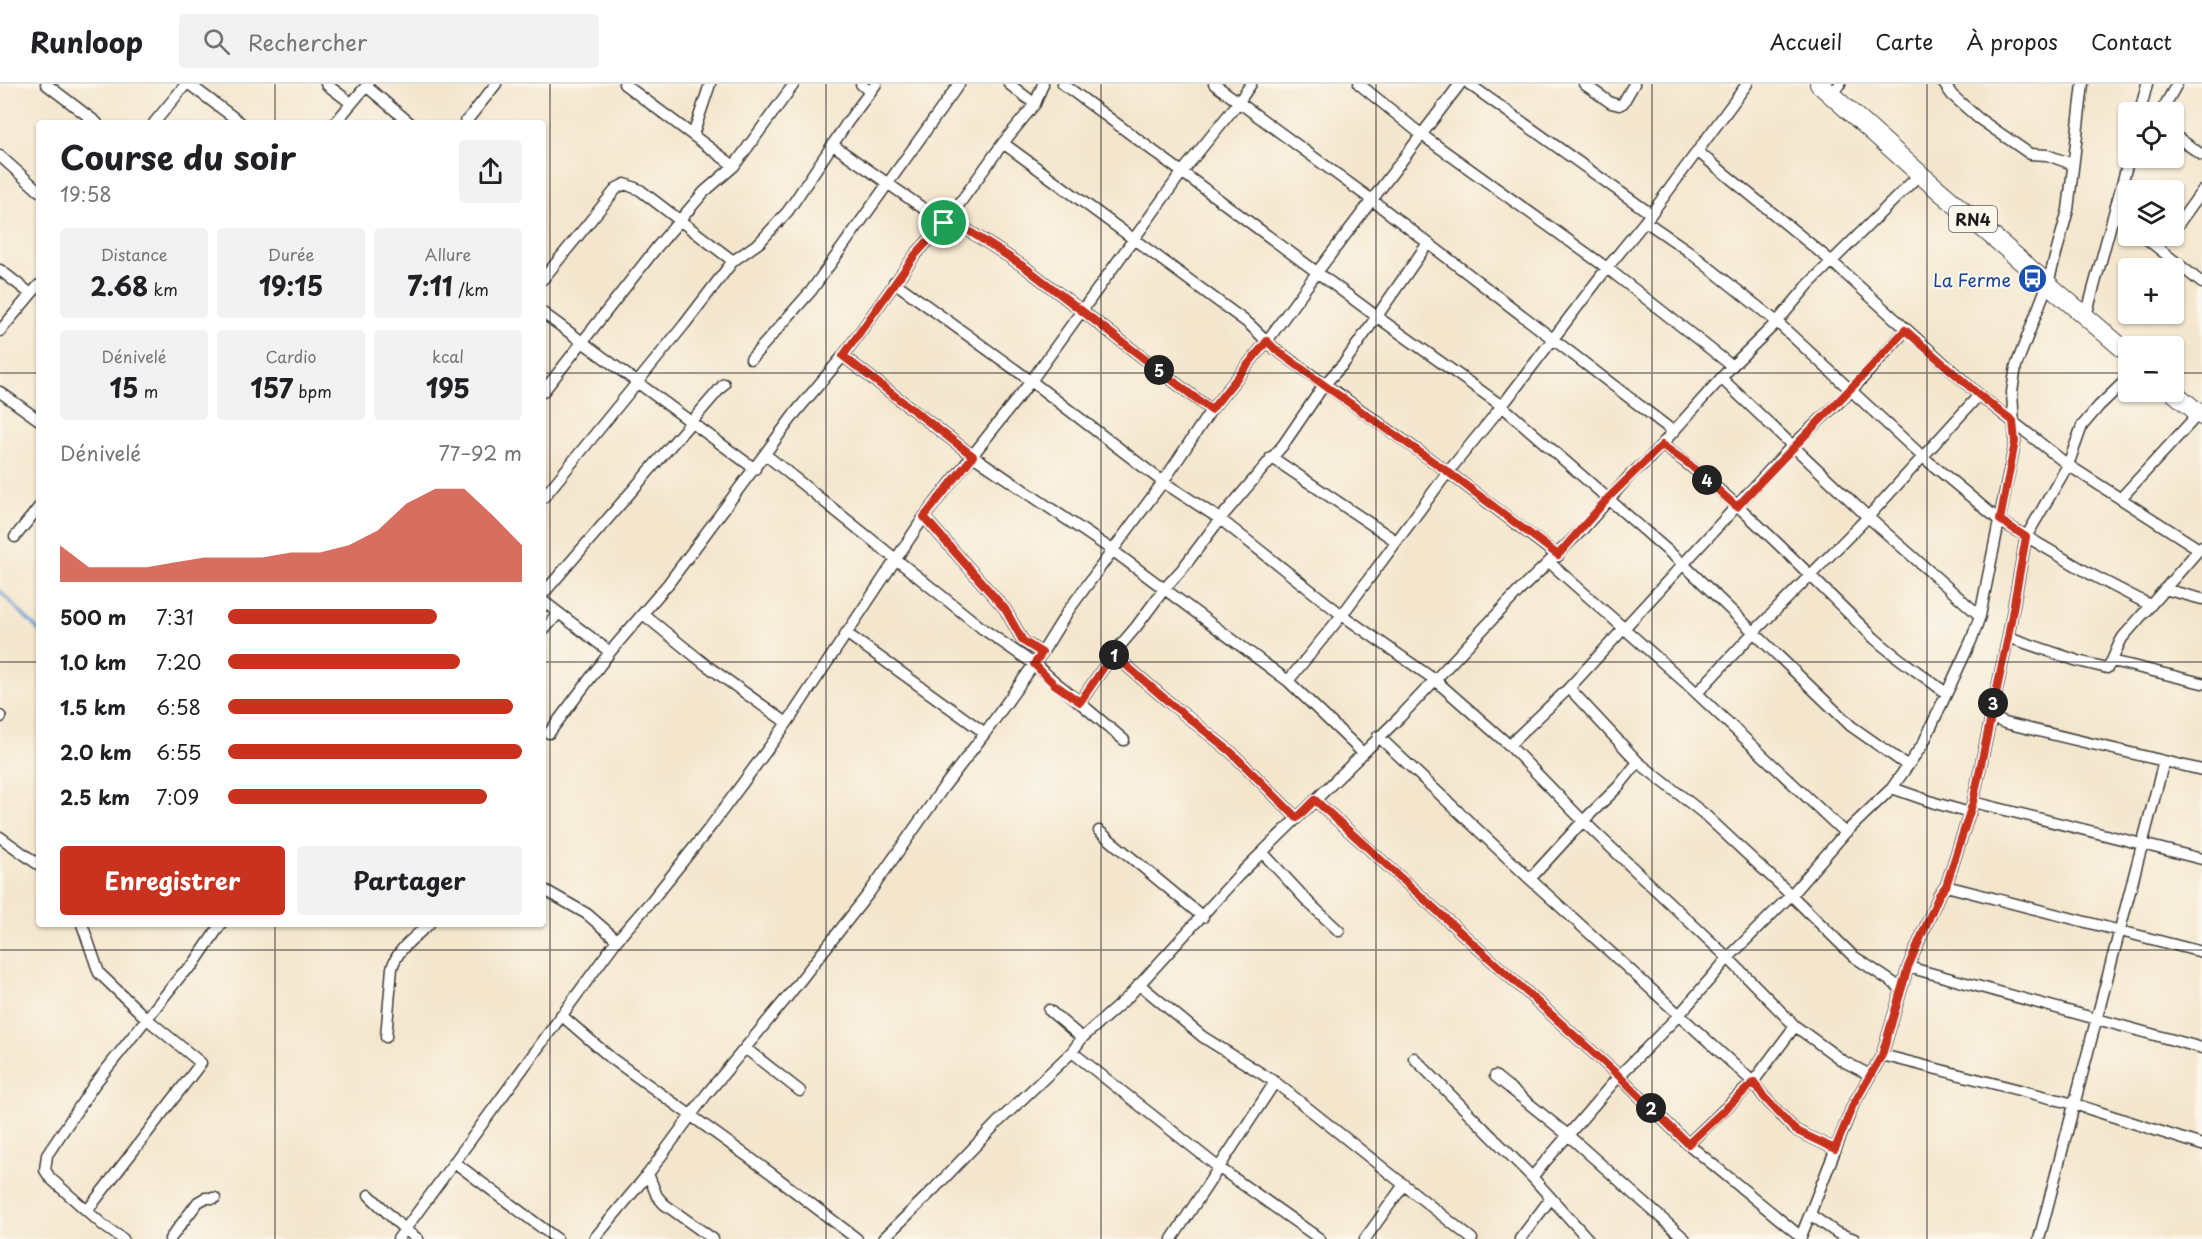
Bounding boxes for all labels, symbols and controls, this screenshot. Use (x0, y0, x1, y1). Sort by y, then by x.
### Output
search box (179, 14, 599, 68)
text: Runloop (30, 20, 143, 63)
icon: search (200, 25, 233, 58)
text: Rechercher (248, 25, 367, 58)
text: Accueil (1770, 25, 1842, 57)
text: Carte (1875, 25, 1933, 57)
text: À propos (1966, 25, 2058, 57)
text: Contact (2091, 25, 2172, 57)
map controls (2118, 102, 2184, 402)
button: locate (2118, 102, 2184, 168)
text: Course du soir (60, 131, 296, 181)
button: share (459, 140, 522, 203)
text: 19:58 (60, 179, 112, 209)
button: layers (2118, 180, 2184, 246)
pin (918, 197, 969, 248)
icon: arrive (927, 206, 960, 239)
road number: RN4 (1949, 206, 1997, 232)
text: Distance (100, 242, 168, 266)
text: Durée (268, 242, 314, 266)
text: Allure (425, 242, 471, 266)
button: + (2118, 258, 2184, 324)
bus stop icon: La Ferme (2016, 263, 2048, 295)
text: 2.68 (90, 266, 148, 305)
text: 19:15 (259, 266, 323, 305)
text: 7:11 (407, 266, 453, 305)
place label: La Ferme (1933, 266, 2011, 293)
text: km (148, 277, 178, 301)
text: /km (453, 277, 489, 301)
button: − (2118, 336, 2184, 402)
text: Dénivelé (102, 344, 166, 368)
text: Cardio (266, 344, 316, 368)
text: kcal (432, 344, 464, 368)
pin: 5 (1144, 355, 1174, 385)
text: 5 (1154, 358, 1164, 382)
text: 15 (110, 368, 139, 407)
text: 157 (250, 368, 293, 407)
text: 195 (426, 368, 470, 407)
text: m (139, 379, 158, 403)
text: bpm (293, 379, 332, 403)
text: Dénivelé (60, 438, 141, 468)
text: 77–92 m (438, 438, 522, 468)
pin: 4 (1692, 465, 1722, 495)
text: 4 (1702, 468, 1712, 492)
text: 500 m (60, 602, 127, 632)
text: 7:31 (156, 602, 194, 632)
pin: 1 (1099, 640, 1129, 670)
text: 1 (1110, 643, 1118, 667)
text: 1.0 km (60, 647, 127, 677)
text: 7:20 (156, 647, 201, 677)
pin: 3 (1978, 688, 2008, 718)
text: 3 (1988, 691, 1998, 715)
text: 1.5 km (60, 692, 126, 722)
text: 6:58 (156, 692, 201, 722)
text: 2.0 km (60, 737, 132, 767)
text: 6:55 (156, 737, 201, 767)
text: 2.5 km (60, 782, 130, 812)
text: 7:09 (156, 782, 199, 812)
button: Enregistrer (60, 846, 285, 915)
button: Partager (297, 846, 522, 915)
pin: 2 (1636, 1093, 1666, 1123)
text: 2 (1645, 1096, 1657, 1120)

